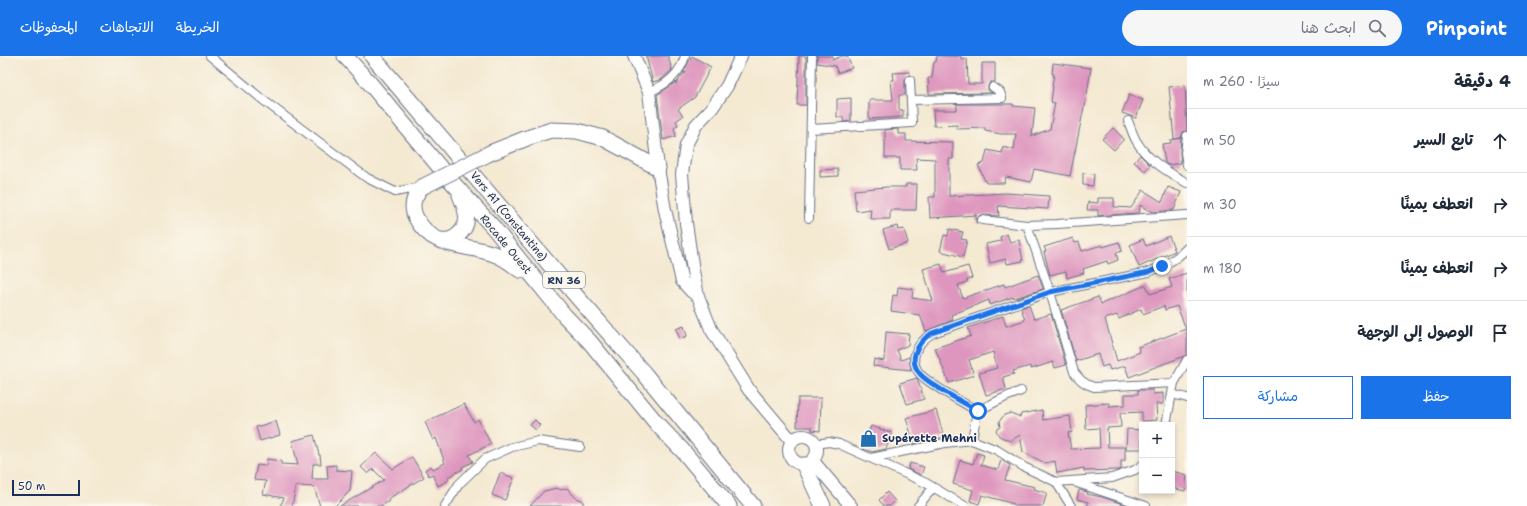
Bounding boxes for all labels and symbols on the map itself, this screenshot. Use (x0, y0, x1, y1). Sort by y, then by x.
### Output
street label: Vers A1 (Constantine) (467, 168, 551, 264)
street label: Rocade Ouest (476, 211, 535, 277)
route end (1153, 257, 1171, 275)
road number: RN 36 (543, 272, 585, 288)
route start (969, 402, 987, 420)
shop icon: Supérette Mehni (859, 428, 879, 448)
place label: Supérette Mehni (882, 431, 977, 446)
scale bar (12, 478, 80, 497)

